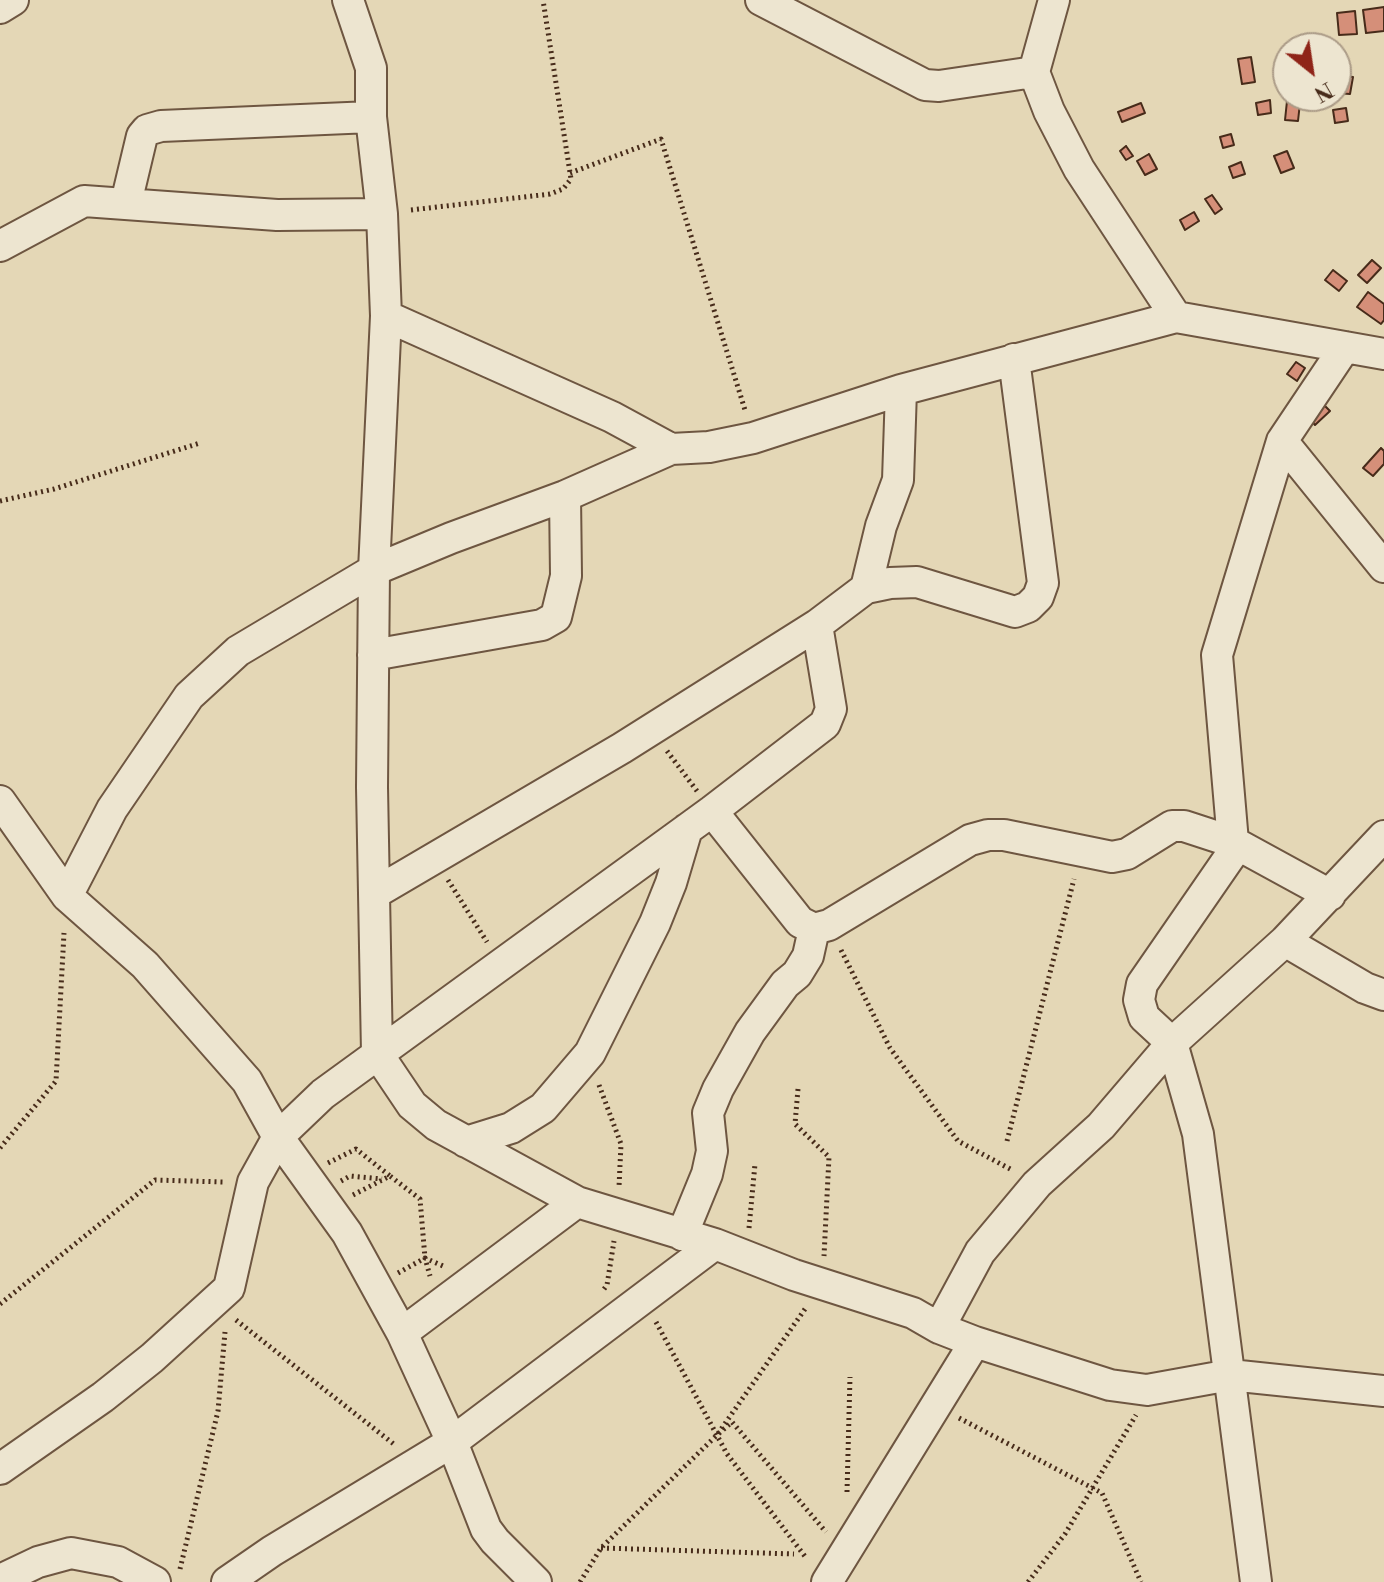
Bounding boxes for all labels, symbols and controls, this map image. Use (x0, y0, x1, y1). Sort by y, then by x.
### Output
north arrow (1272, 32, 1352, 112)
text: N (1309, 75, 1338, 108)

